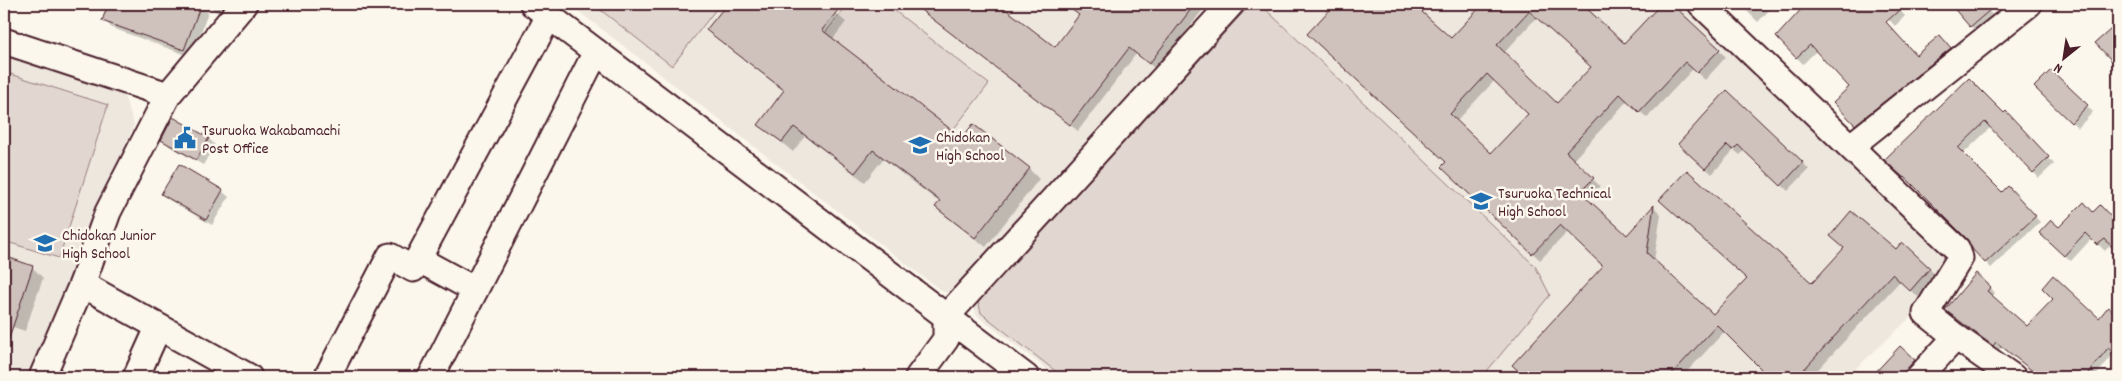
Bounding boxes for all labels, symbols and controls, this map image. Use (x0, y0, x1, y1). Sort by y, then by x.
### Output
north arrow (2040, 32, 2090, 82)
text: N (2050, 57, 2066, 78)
place label: Tsuruoka Wakabamachi Post Office (202, 120, 340, 161)
public building icon: Tsuruoka Wakabamachi Post Office (172, 125, 198, 151)
place label: Chidokan High School (936, 127, 1004, 168)
school or university icon: Chidokan High School (907, 132, 933, 158)
place label: Tsuruoka Technical High School (1498, 183, 1611, 224)
school or university icon: Tsuruoka Technical High School (1468, 188, 1494, 214)
place label: Chidokan Junior High School (62, 225, 156, 266)
school or university icon: Chidokan Junior High School (32, 230, 58, 256)

